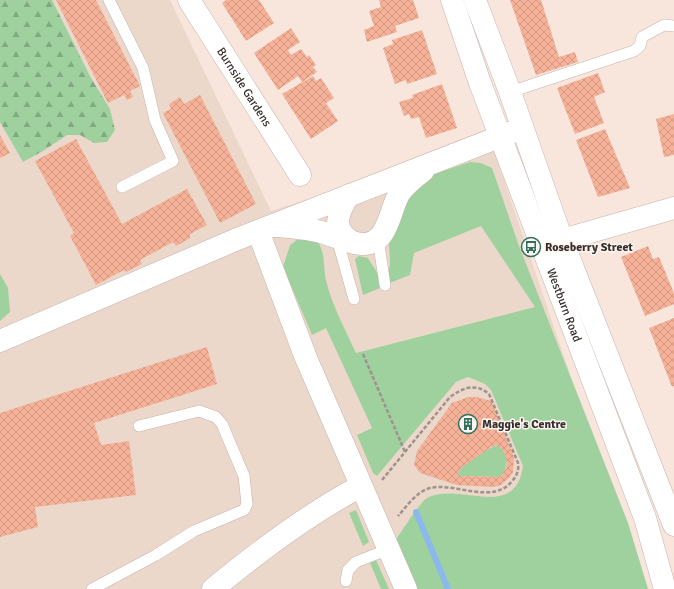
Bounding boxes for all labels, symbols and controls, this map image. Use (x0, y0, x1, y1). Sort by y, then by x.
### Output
street label: Burnside Gardens (214, 45, 275, 129)
bus stop icon: Roseberry Street (520, 236, 542, 258)
place label: Roseberry Street (545, 240, 633, 255)
street label: Westburn Road (543, 266, 585, 344)
building icon: Maggie's Centre (457, 413, 479, 435)
place label: Maggie's Centre (482, 417, 566, 432)

